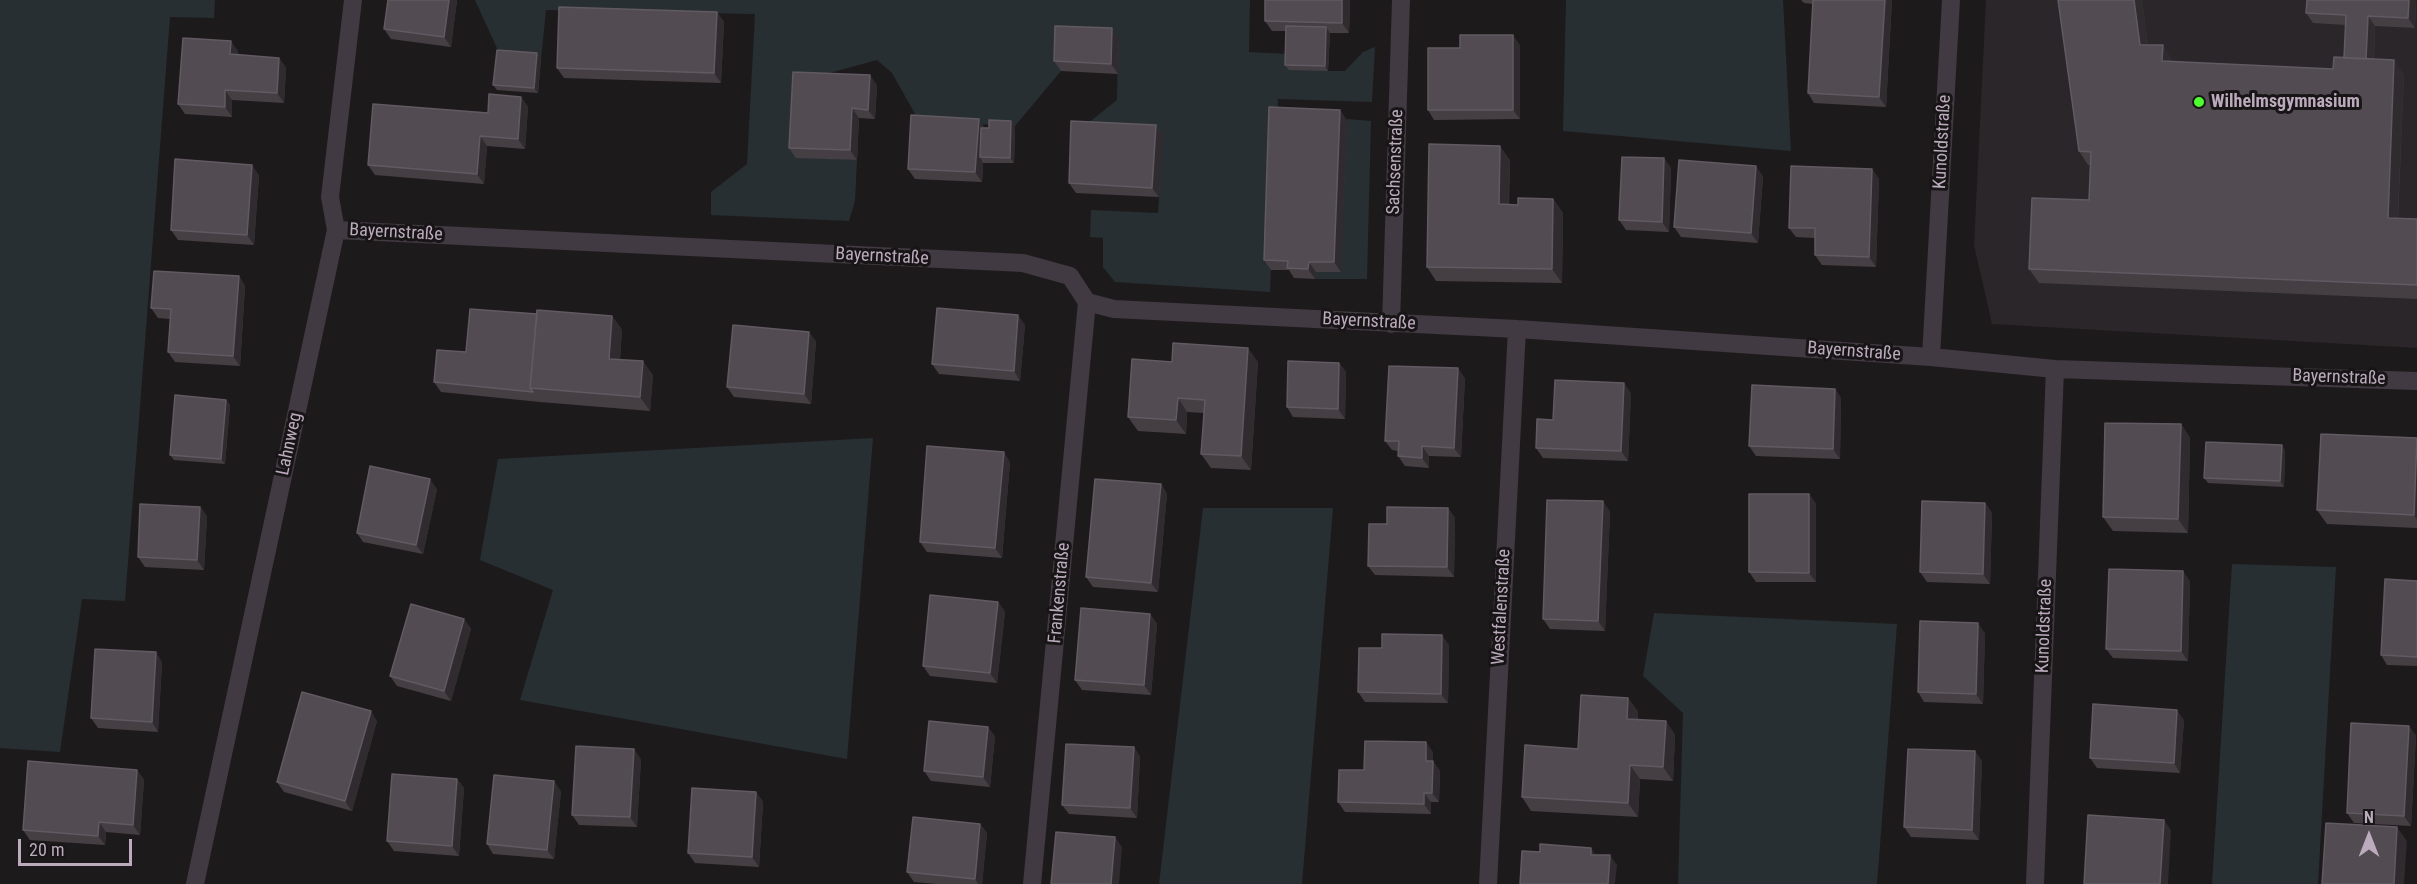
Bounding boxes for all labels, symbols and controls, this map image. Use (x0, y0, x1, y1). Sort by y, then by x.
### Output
place label: Wilhelmsgymnasium (2211, 91, 2360, 113)
street label: Kunoldstraße (1930, 94, 1956, 190)
marker: Wilhelmsgymnasium (2192, 95, 2206, 109)
street label: Sachsenstraße (1383, 109, 1409, 215)
street label: Bayernstraße (349, 220, 443, 246)
street label: Bayernstraße (835, 244, 929, 270)
street label: Bayernstraße (1322, 309, 1416, 335)
street label: Bayernstraße (1807, 338, 1901, 366)
street label: Bayernstraße (2292, 366, 2386, 390)
street label: Lahnweg (273, 411, 307, 477)
street label: Frankenstraße (1045, 542, 1075, 644)
street label: Westfalenstraße (1488, 548, 1516, 666)
street label: Kunoldstraße (2033, 579, 2057, 673)
north arrow (2339, 806, 2399, 866)
text: N (2364, 808, 2374, 827)
scale bar (21, 827, 135, 865)
text: 20 m (29, 839, 64, 860)

